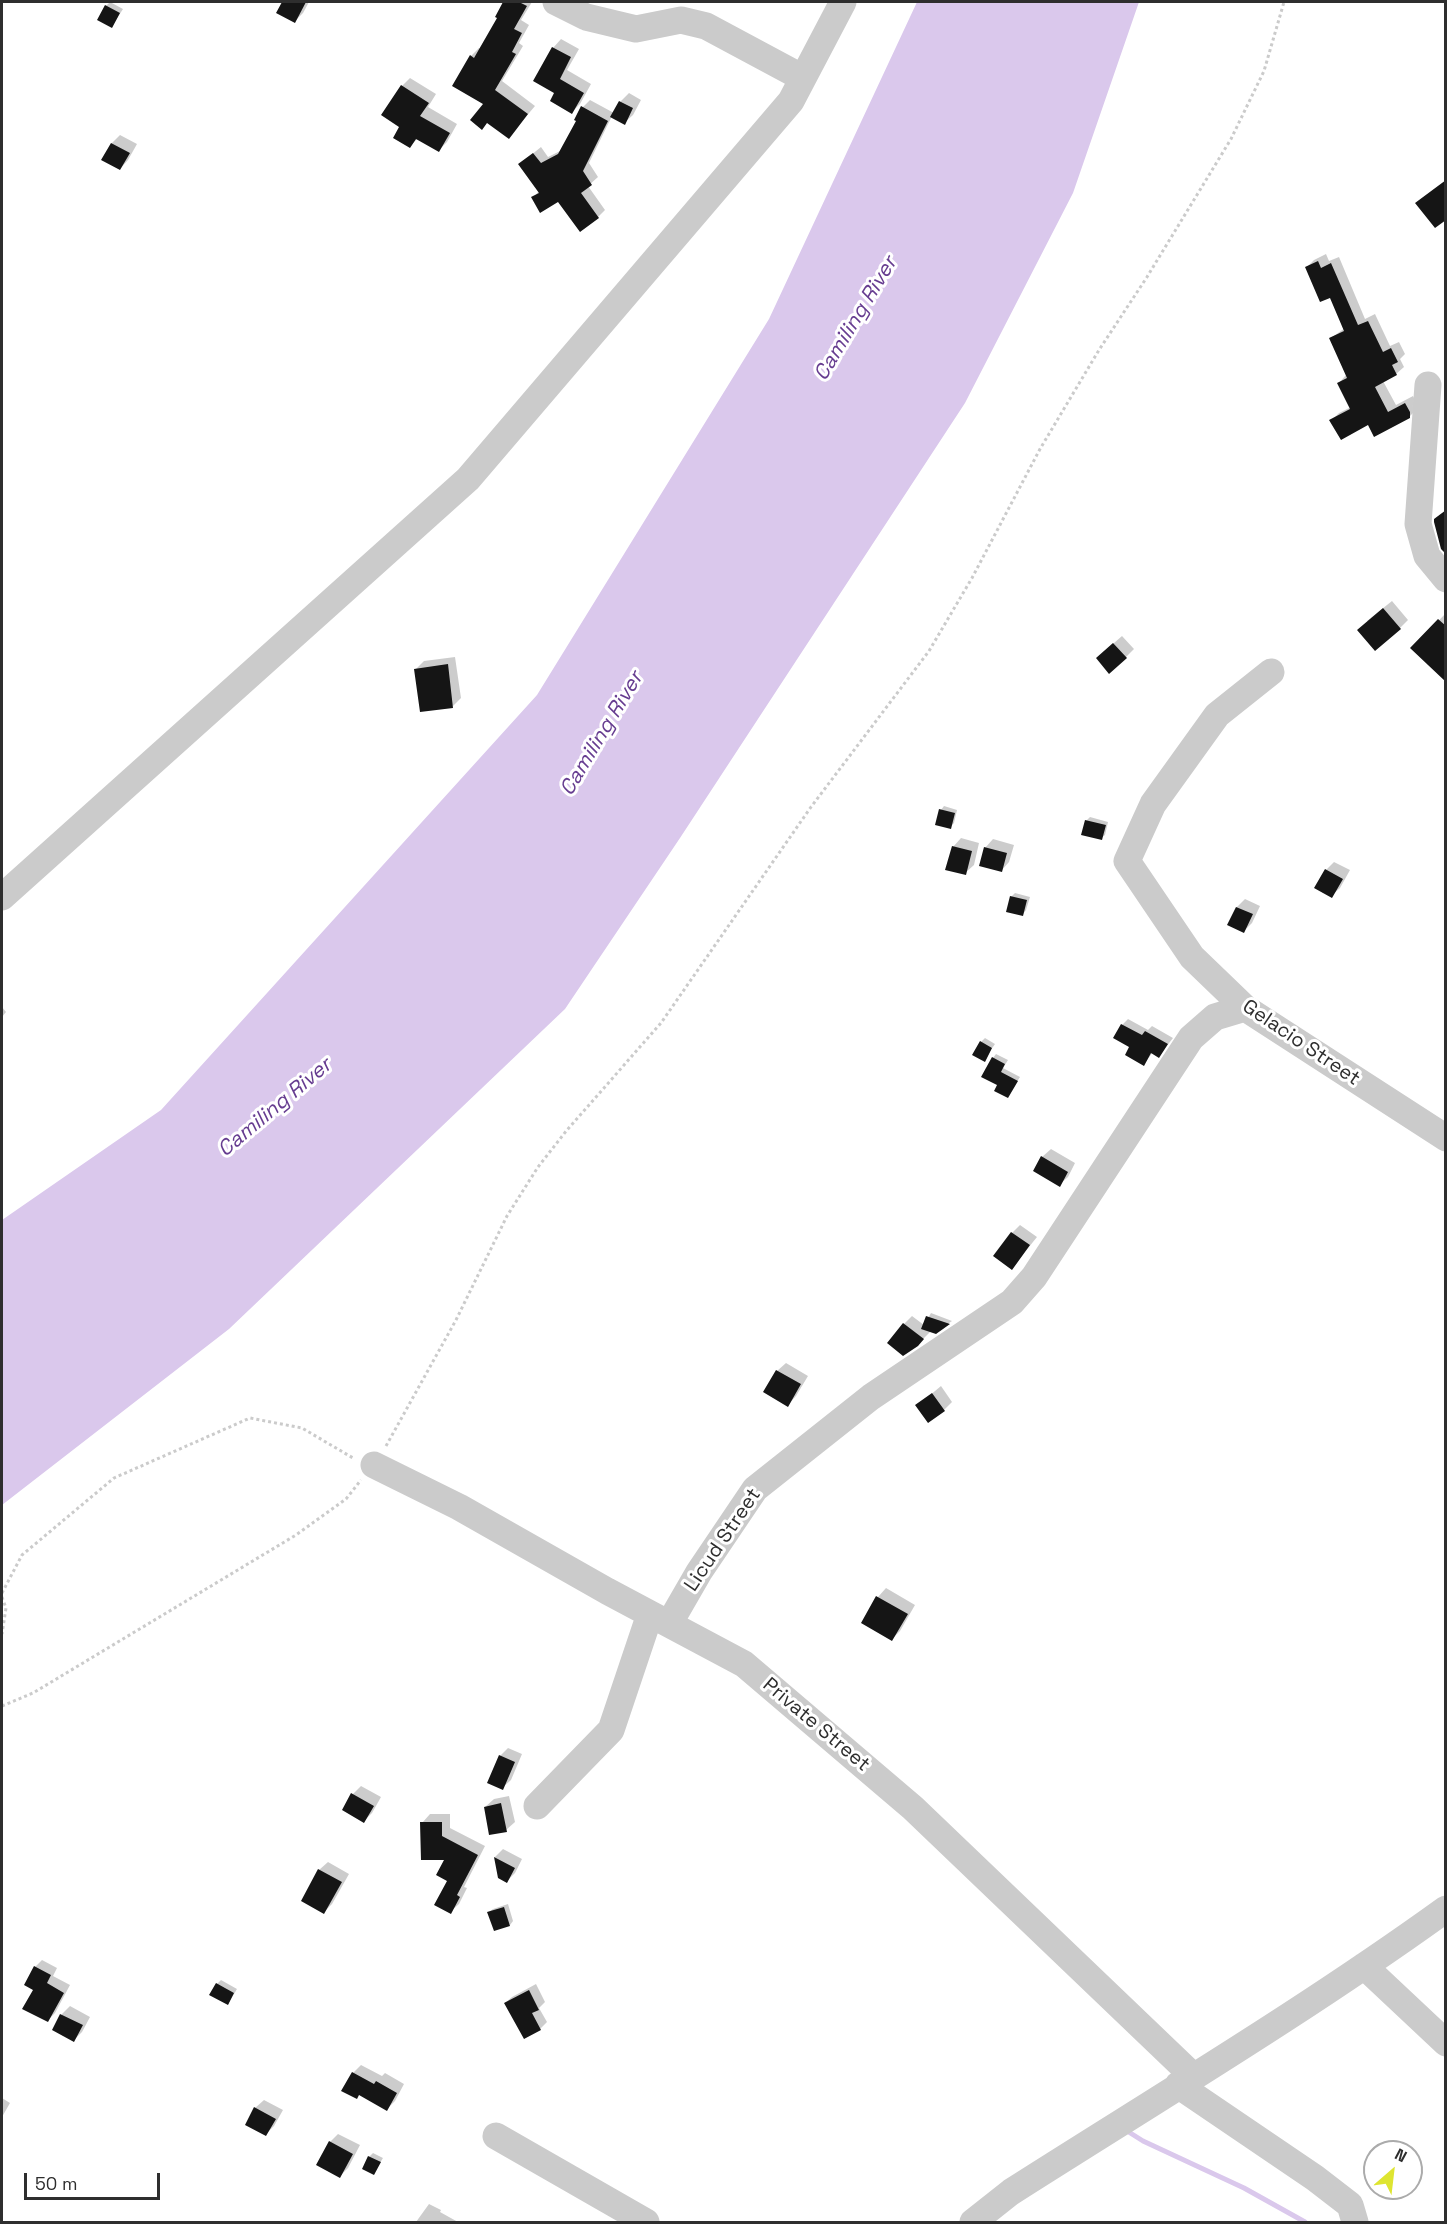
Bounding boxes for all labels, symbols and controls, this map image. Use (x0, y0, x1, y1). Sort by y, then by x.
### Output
water label: Camiling River (809, 252, 903, 386)
water label: Camiling River (555, 667, 649, 801)
street label: Gelacio Street (1238, 995, 1364, 1091)
water label: Camiling River (213, 1053, 337, 1163)
street label: Licud Street (680, 1484, 766, 1596)
street label: Private Street (757, 1673, 875, 1777)
north arrow (1363, 2140, 1423, 2200)
text: N (1391, 2144, 1410, 2167)
scale bar (27, 2161, 164, 2199)
text: 50 m (35, 2172, 77, 2195)

